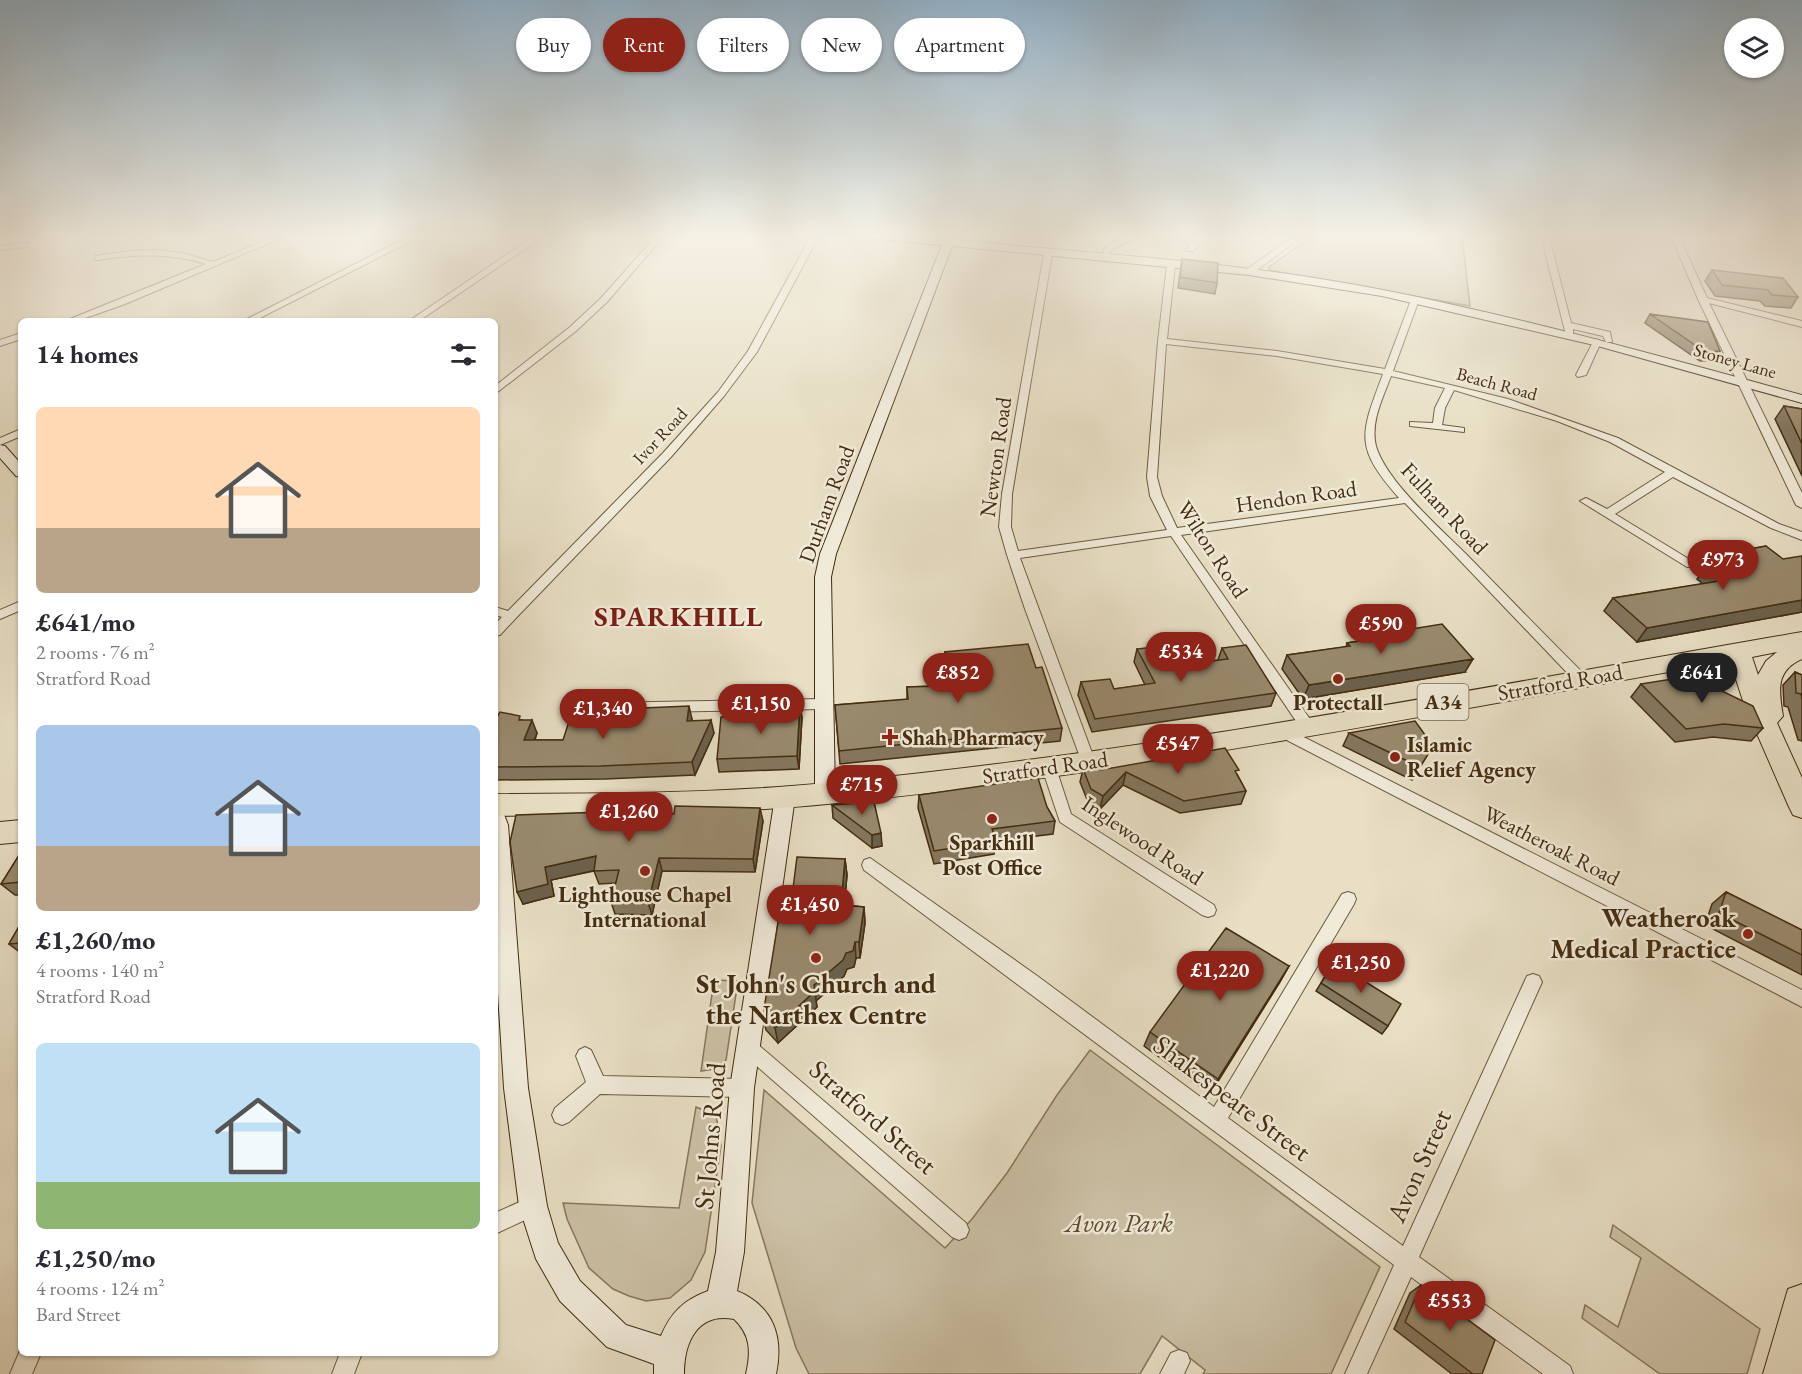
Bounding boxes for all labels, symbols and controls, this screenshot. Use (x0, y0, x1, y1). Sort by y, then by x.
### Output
chip: Buy (516, 18, 591, 72)
chip: Rent (603, 18, 685, 72)
chip: Filters (697, 18, 789, 72)
chip: New (801, 18, 882, 72)
chip: Apartment (894, 18, 1025, 72)
map controls (1724, 18, 1784, 78)
button: layers (1724, 18, 1784, 78)
text: 14 homes (36, 337, 138, 371)
icon: filters (447, 338, 480, 371)
street label: Stoney Lane (1691, 338, 1779, 383)
street label: Beach Road (1454, 362, 1541, 406)
street label: Newton Road (973, 394, 1018, 519)
street label: Ivor Road (627, 402, 692, 469)
street label: Durham Road (792, 441, 861, 567)
icon: home (204, 446, 312, 554)
street label: Fulham Road (1395, 456, 1495, 561)
street label: Hendon Road (1234, 474, 1359, 519)
street label: Wilton Road (1170, 495, 1255, 604)
pin: £973 (1687, 540, 1759, 591)
text: £973 (1701, 546, 1745, 572)
district label: SPARKHILL (594, 598, 764, 634)
pin: £590 (1345, 604, 1417, 655)
text: £641/mo (36, 605, 135, 639)
text: £590 (1359, 610, 1403, 636)
pin: £534 (1145, 632, 1217, 683)
text: £534 (1159, 638, 1203, 664)
text: 2 rooms · 76 m² (36, 639, 155, 665)
pin: £852 (922, 653, 994, 704)
pin: £641 (1666, 653, 1738, 704)
street label: Stratford Road (1495, 657, 1626, 708)
text: £852 (936, 659, 980, 685)
text: £641 (1680, 659, 1724, 685)
text: Stratford Road (36, 665, 151, 691)
marker: Protectall (1331, 672, 1345, 686)
pin: £1,150 (712, 684, 810, 735)
road number: A34 (1418, 684, 1468, 720)
place label: Protectall (1293, 688, 1383, 717)
pin: £1,340 (554, 689, 652, 740)
text: £1,150 (732, 690, 790, 716)
text: £1,340 (574, 695, 632, 721)
place label: Shah Pharmacy (902, 723, 1044, 752)
pin: £547 (1142, 724, 1214, 775)
marker: Shah Pharmacy (883, 730, 897, 744)
text: £547 (1156, 730, 1200, 756)
place label: Islamic Relief Agency (1407, 730, 1536, 784)
street label: Stratford Road (980, 744, 1111, 791)
marker: Islamic Relief Agency (1388, 750, 1402, 764)
icon: home (204, 764, 312, 872)
pin: £715 (826, 765, 898, 816)
text: £715 (840, 771, 884, 797)
street label: Inglewood Road (1076, 789, 1210, 892)
pin: £1,260 (580, 792, 678, 843)
text: £1,260 (600, 798, 658, 824)
street label: Weatheroak Road (1479, 799, 1626, 893)
marker: Sparkhill Post Office (985, 812, 999, 826)
place label: Sparkhill Post Office (942, 828, 1042, 882)
marker: Lighthouse Chapel International (638, 864, 652, 878)
place label: Lighthouse Chapel International (558, 880, 732, 934)
pin: £1,450 (761, 885, 859, 936)
text: £1,450 (781, 891, 839, 917)
place label: Weatheroak Medical Practice (1550, 900, 1737, 966)
text: £1,260/mo (36, 923, 155, 957)
marker: Weatheroak Medical Practice (1741, 927, 1755, 941)
pin: £1,250 (1312, 943, 1410, 994)
text: £1,250 (1332, 949, 1390, 975)
marker: St John's Church and the Narthex Centre (809, 951, 823, 965)
pin: £1,220 (1171, 951, 1269, 1002)
text: 4 rooms · 140 m² (36, 957, 164, 983)
text: £1,220 (1191, 957, 1249, 983)
place label: St John's Church and the Narthex Centre (696, 966, 936, 1032)
text: Stratford Road (36, 983, 151, 1009)
street label: Shakespeare Street (1146, 1027, 1319, 1169)
street label: Stratford Street (802, 1052, 945, 1182)
street label: St Johns Road (686, 1061, 733, 1211)
icon: home (204, 1082, 312, 1190)
street label: Avon Street (1378, 1103, 1459, 1229)
park label: Avon Park (1063, 1205, 1173, 1240)
text: £1,250/mo (36, 1241, 155, 1275)
text: 4 rooms · 124 m² (36, 1275, 164, 1301)
pin: £553 (1414, 1281, 1486, 1332)
text: £553 (1428, 1287, 1472, 1313)
text: Bard Street (36, 1301, 120, 1327)

